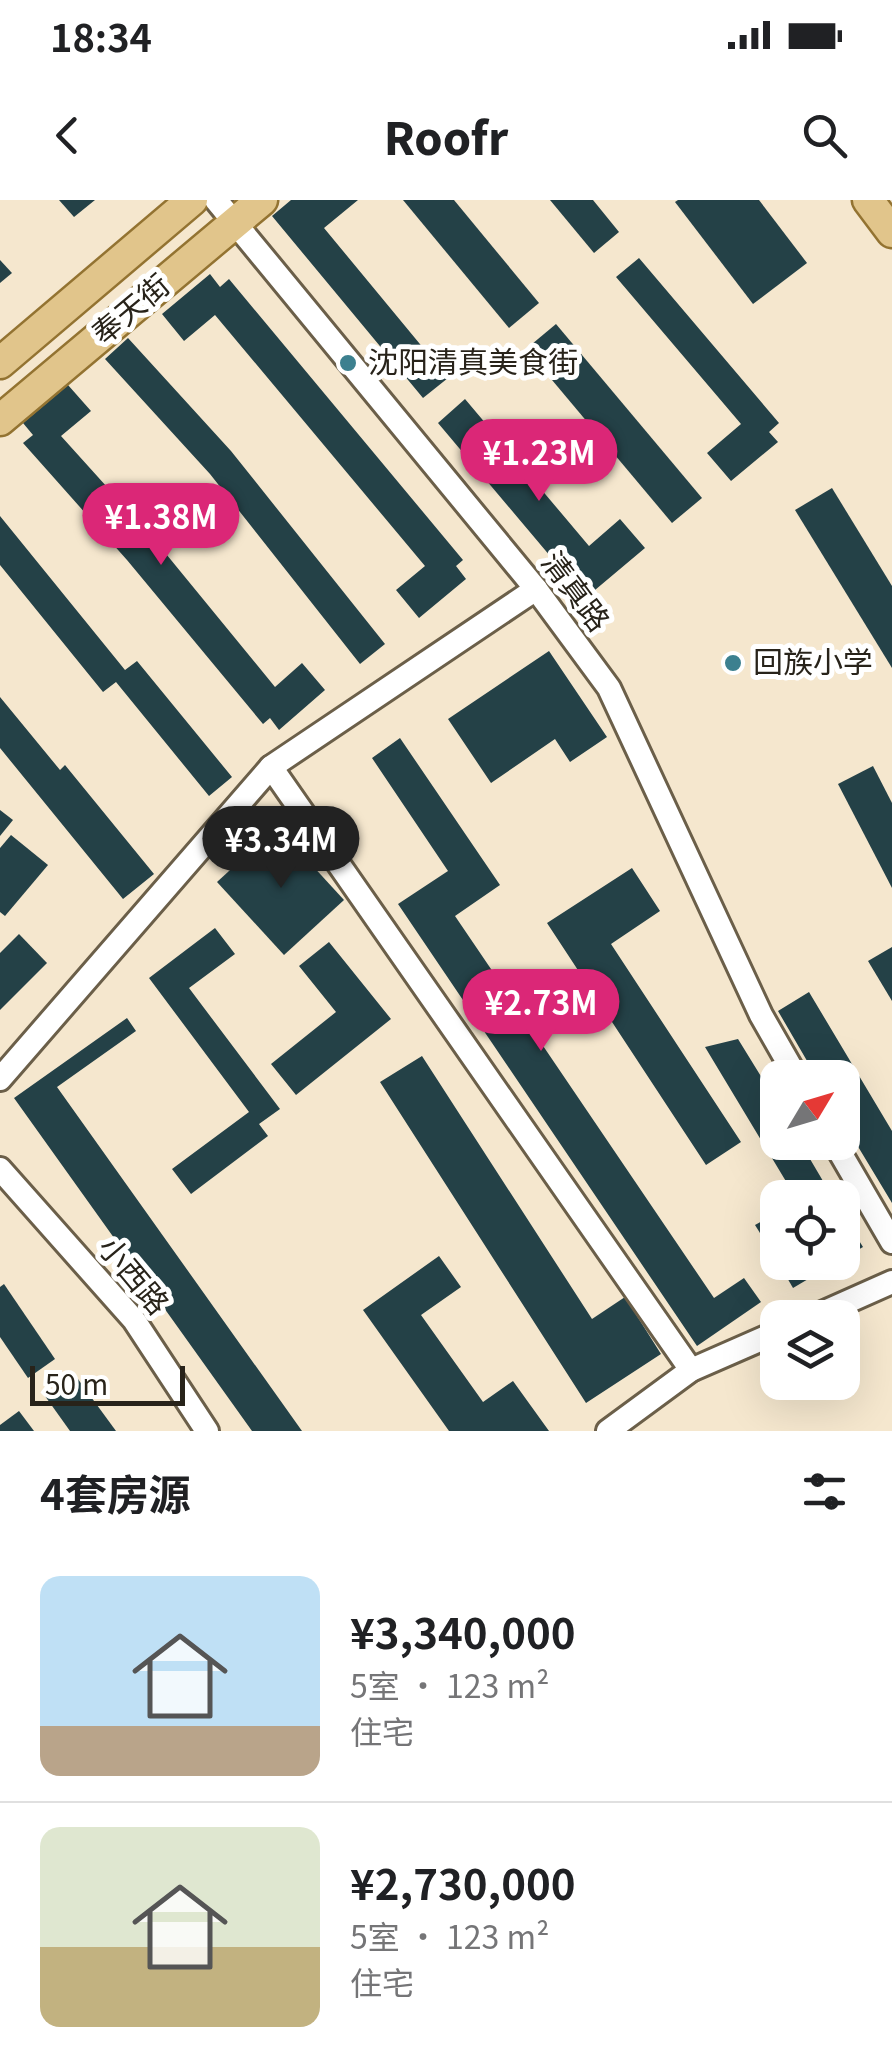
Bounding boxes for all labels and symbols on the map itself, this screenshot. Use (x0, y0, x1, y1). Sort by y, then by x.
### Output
street label: 奉天街 (80, 262, 178, 353)
place label: 沈阳清真美食街 (368, 338, 578, 382)
marker: 沈阳清真美食街 (337, 352, 359, 374)
pin: ¥1.23M (458, 419, 620, 504)
pin: ¥1.38M (80, 483, 242, 568)
street label: 清真路 (533, 541, 622, 639)
place label: 回族小学 (753, 638, 873, 682)
marker: 回族小学 (722, 652, 744, 674)
pin: ¥3.34M (200, 806, 362, 891)
pin: ¥2.73M (460, 969, 622, 1054)
north arrow (760, 1060, 860, 1160)
street label: 小西路 (90, 1225, 181, 1323)
scale bar (30, 1361, 185, 1406)

